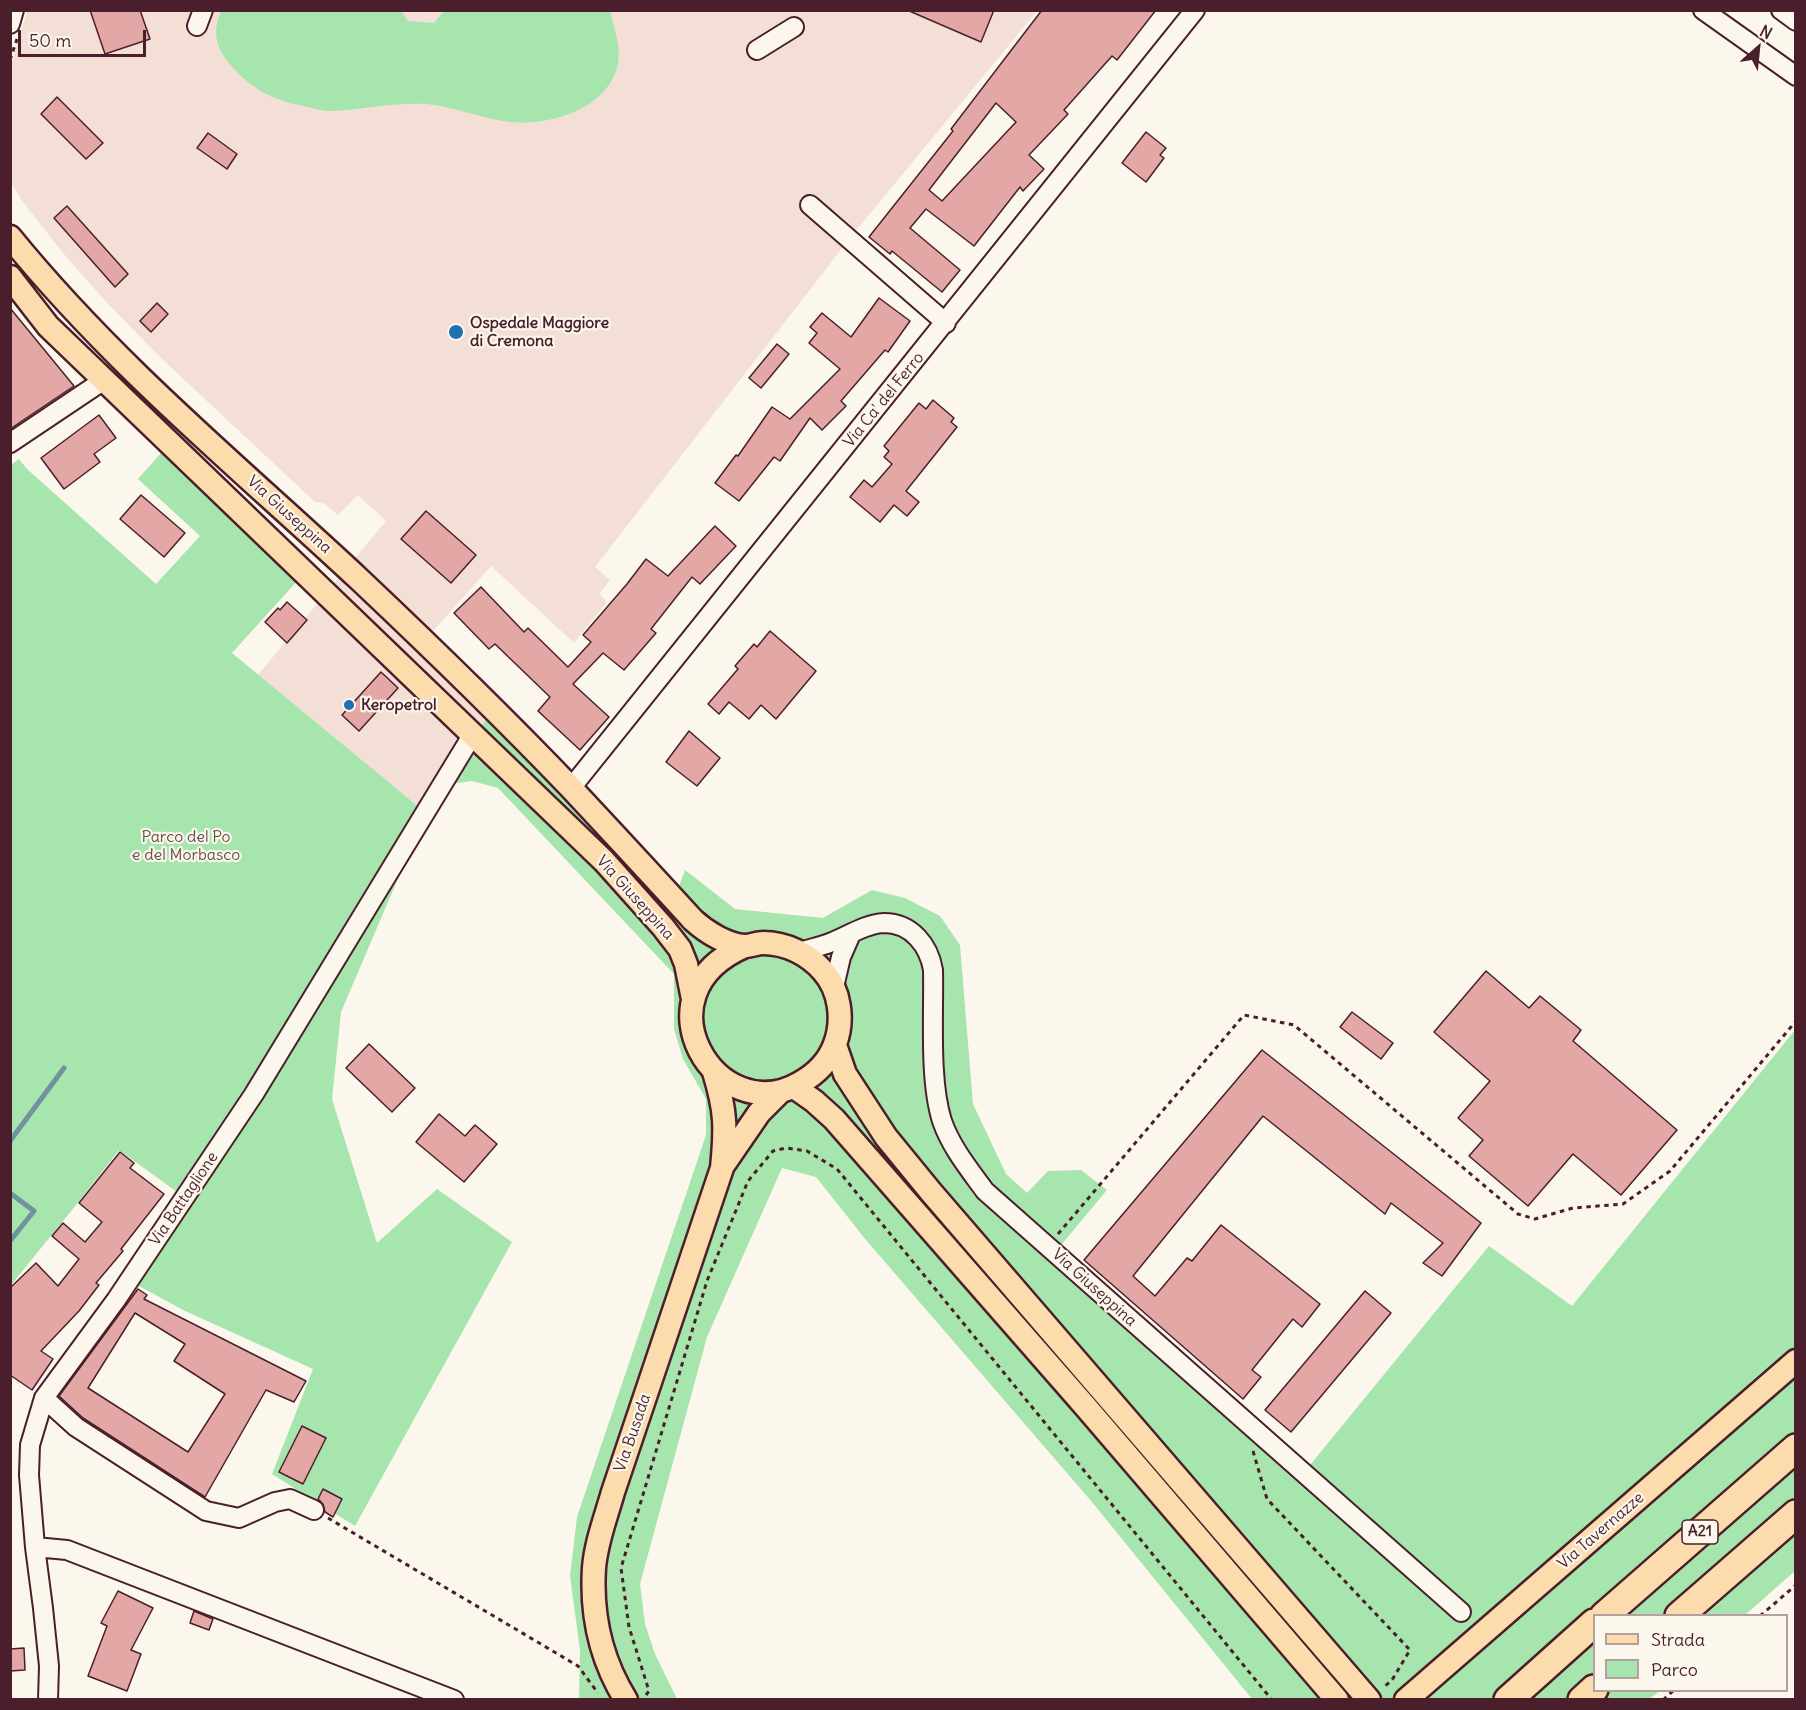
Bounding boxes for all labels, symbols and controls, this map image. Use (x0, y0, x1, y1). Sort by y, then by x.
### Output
scale bar (21, 18, 148, 56)
north arrow (1728, 18, 1788, 78)
text: N (1757, 21, 1776, 43)
text: 50 m (29, 29, 71, 52)
place label: Ospedale Maggiore di Cremona (470, 313, 609, 351)
marker: Ospedale Maggiore di Cremona (447, 323, 465, 341)
street label: Via Ca' del Ferro (840, 349, 928, 451)
street label: Via Giuseppina (243, 472, 335, 558)
place label: Keropetrol (361, 695, 437, 715)
marker: Keropetrol (342, 698, 356, 712)
park label: Parco del Po e del Morbasco (132, 827, 240, 865)
street label: Via Giuseppina (592, 852, 678, 944)
street label: Via Battaglione (146, 1148, 222, 1250)
street label: Via Giuseppina (1048, 1245, 1140, 1331)
street label: Via Busada (611, 1391, 655, 1475)
street label: Via Tavernazze (1554, 1488, 1648, 1574)
road number: A21 (1682, 1520, 1718, 1544)
legend (1593, 1614, 1788, 1692)
text: Strada (1651, 1628, 1705, 1651)
text: Parco (1651, 1658, 1698, 1681)

